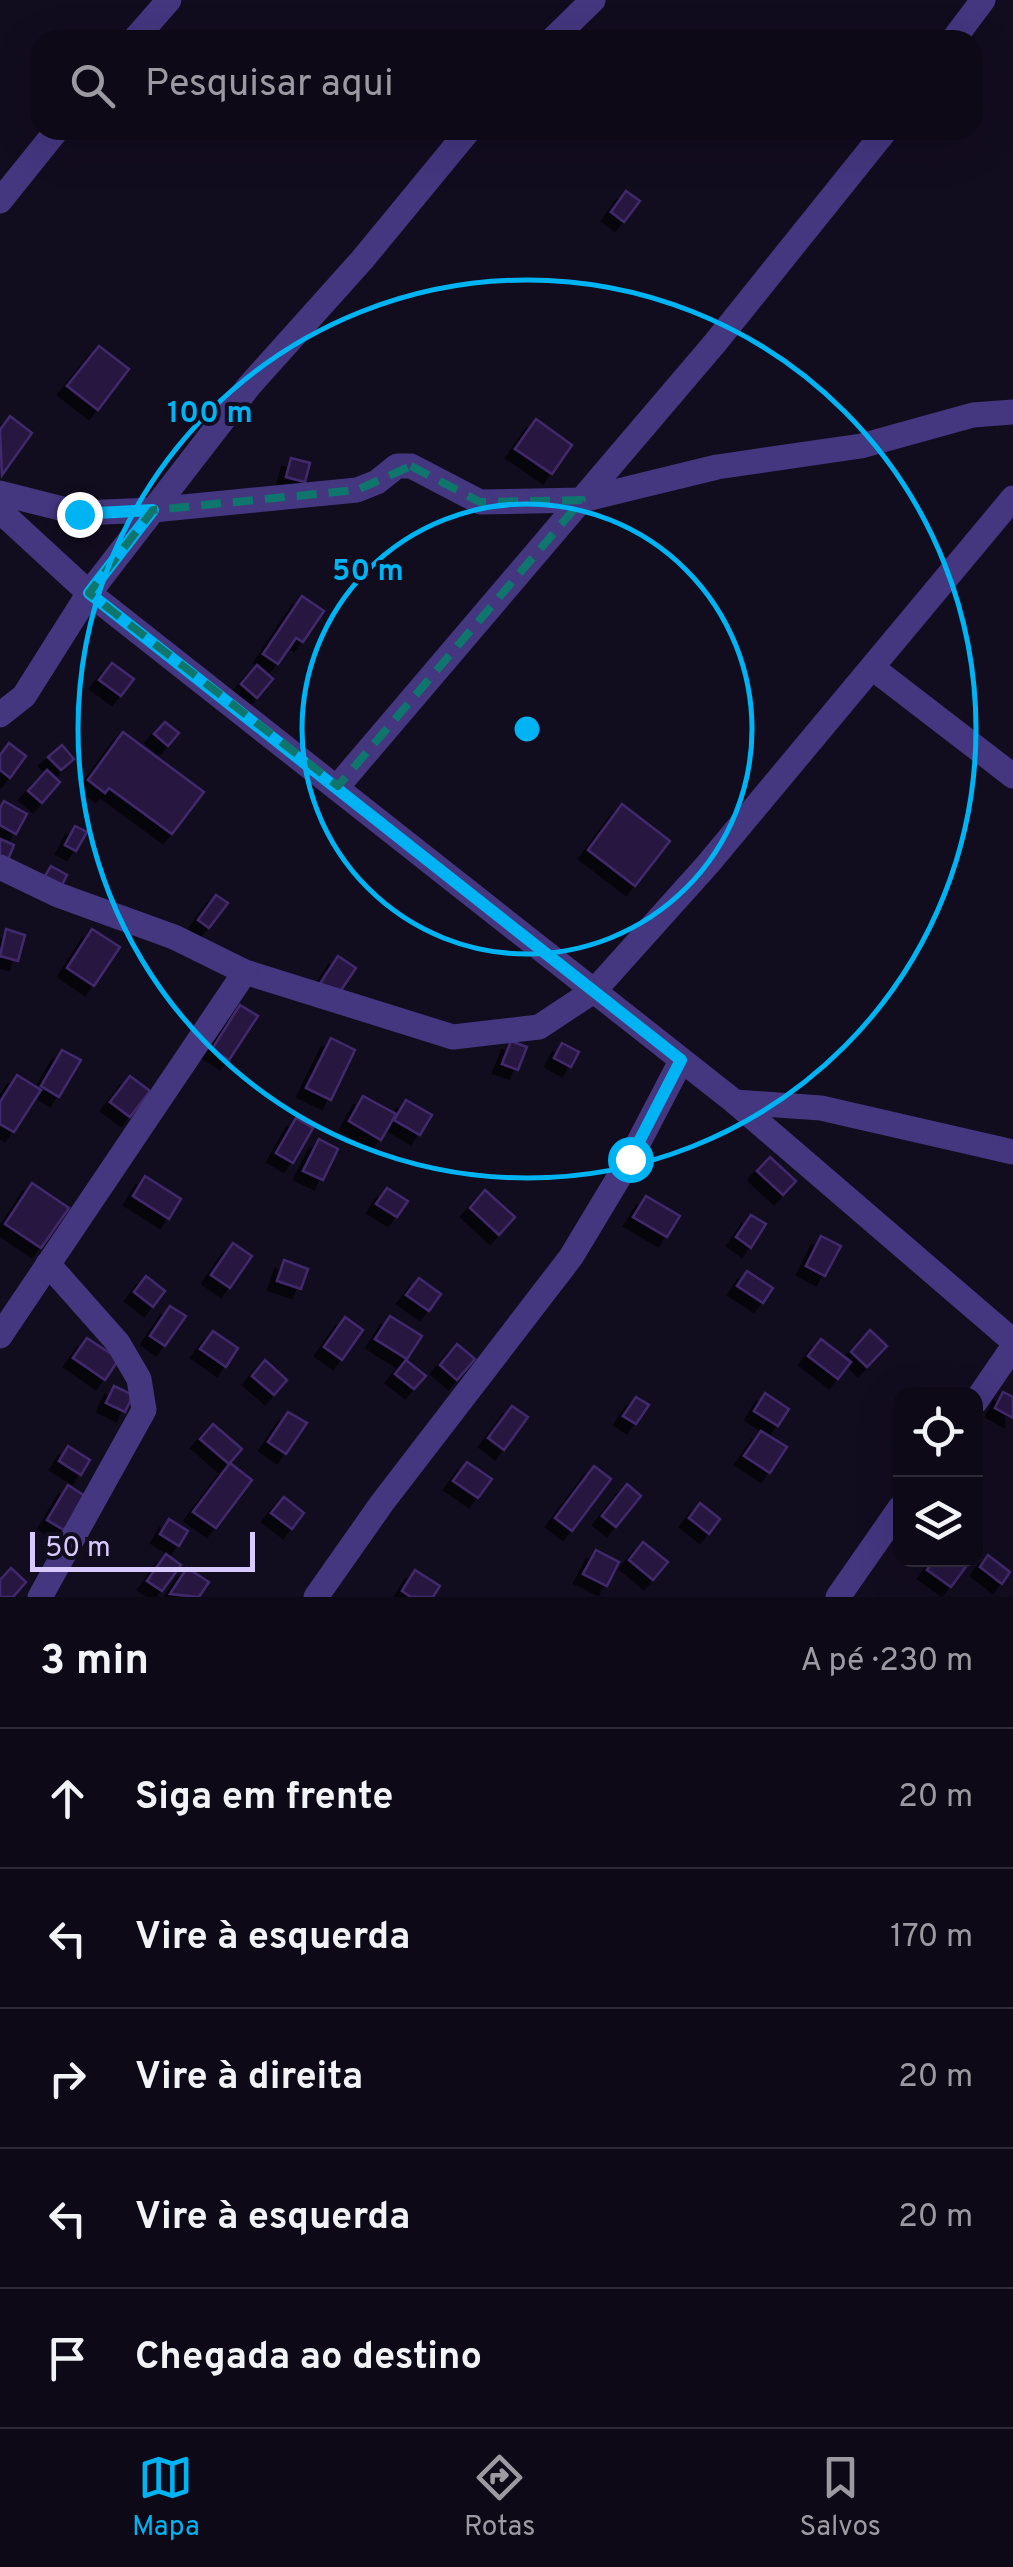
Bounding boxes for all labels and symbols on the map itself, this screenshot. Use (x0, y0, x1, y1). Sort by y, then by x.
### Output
text: 100 m (167, 396, 253, 433)
route end (57, 492, 103, 538)
text: 50 m (332, 554, 404, 591)
centre of rings (509, 711, 545, 747)
route start (608, 1137, 654, 1183)
scale bar (30, 1527, 255, 1572)

